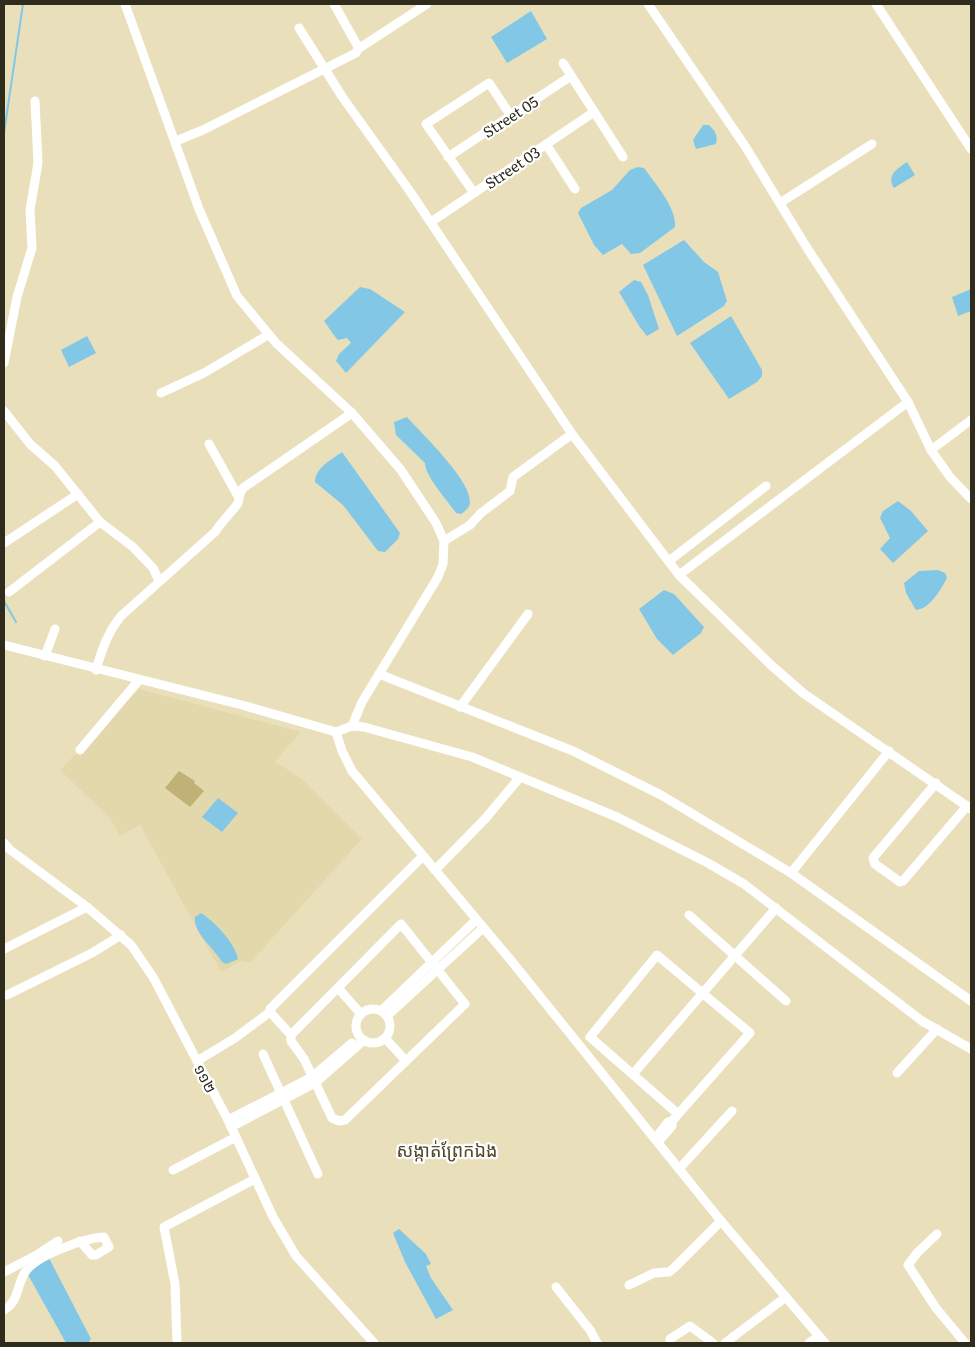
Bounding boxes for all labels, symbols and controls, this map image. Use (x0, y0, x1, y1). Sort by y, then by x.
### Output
street label: Street 05 (478, 89, 543, 143)
street label: Street 03 (480, 140, 544, 194)
street label: ១១២ (189, 1059, 223, 1097)
district label: សង្កាត់ព្រែកឯង (397, 1136, 497, 1163)

